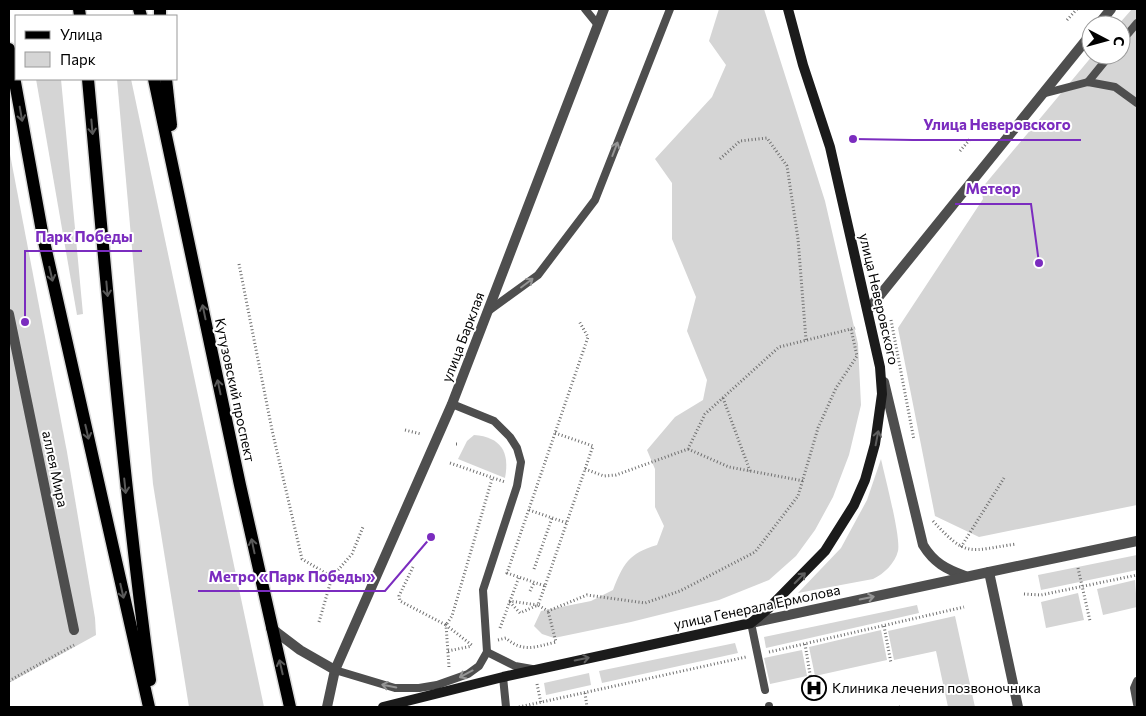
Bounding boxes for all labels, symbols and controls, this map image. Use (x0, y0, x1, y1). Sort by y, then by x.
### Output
legend (15, 15, 178, 80)
north arrow (1081, 15, 1131, 65)
text: Улица (60, 25, 102, 43)
text: С (1110, 36, 1128, 47)
text: Парк (60, 50, 96, 68)
one-way arrow (16, 106, 26, 122)
callout: Улица Неверовского (913, 110, 1081, 140)
text: Улица Неверовского (923, 115, 1071, 133)
one-way arrow (88, 119, 97, 135)
one-way arrow (611, 142, 620, 157)
callout: Метеор (955, 174, 1031, 204)
text: Метеор (965, 179, 1021, 197)
callout: Парк Победы (25, 221, 142, 251)
text: Парк Победы (35, 227, 133, 245)
street label: улица Неверовского (856, 231, 903, 366)
one-way arrow (47, 265, 57, 281)
one-way arrow (520, 278, 533, 289)
one-way arrow (102, 281, 111, 297)
street label: улица Барклая (438, 289, 488, 384)
one-way arrow (199, 305, 208, 321)
street label: Кутузовский проспект (212, 316, 259, 464)
one-way arrow (214, 379, 224, 395)
one-way arrow (83, 424, 92, 440)
street label: аллея Мира (39, 429, 72, 509)
one-way arrow (872, 430, 882, 446)
one-way arrow (120, 477, 130, 493)
one-way arrow (248, 538, 257, 554)
callout: Метро «Парк Победы» (198, 561, 385, 591)
text: Метро «Парк Победы» (209, 567, 376, 585)
one-way arrow (793, 572, 806, 584)
street label: улица Генерала Ермолова (672, 581, 842, 632)
one-way arrow (118, 582, 128, 598)
one-way arrow (858, 592, 874, 602)
one-way arrow (573, 654, 589, 663)
one-way arrow (276, 660, 285, 676)
one-way arrow (459, 670, 474, 679)
hospital icon: Клиника лечения позвоночника (801, 675, 827, 701)
place label: Клиника лечения позвоночника (832, 679, 1041, 696)
one-way arrow (381, 681, 397, 690)

